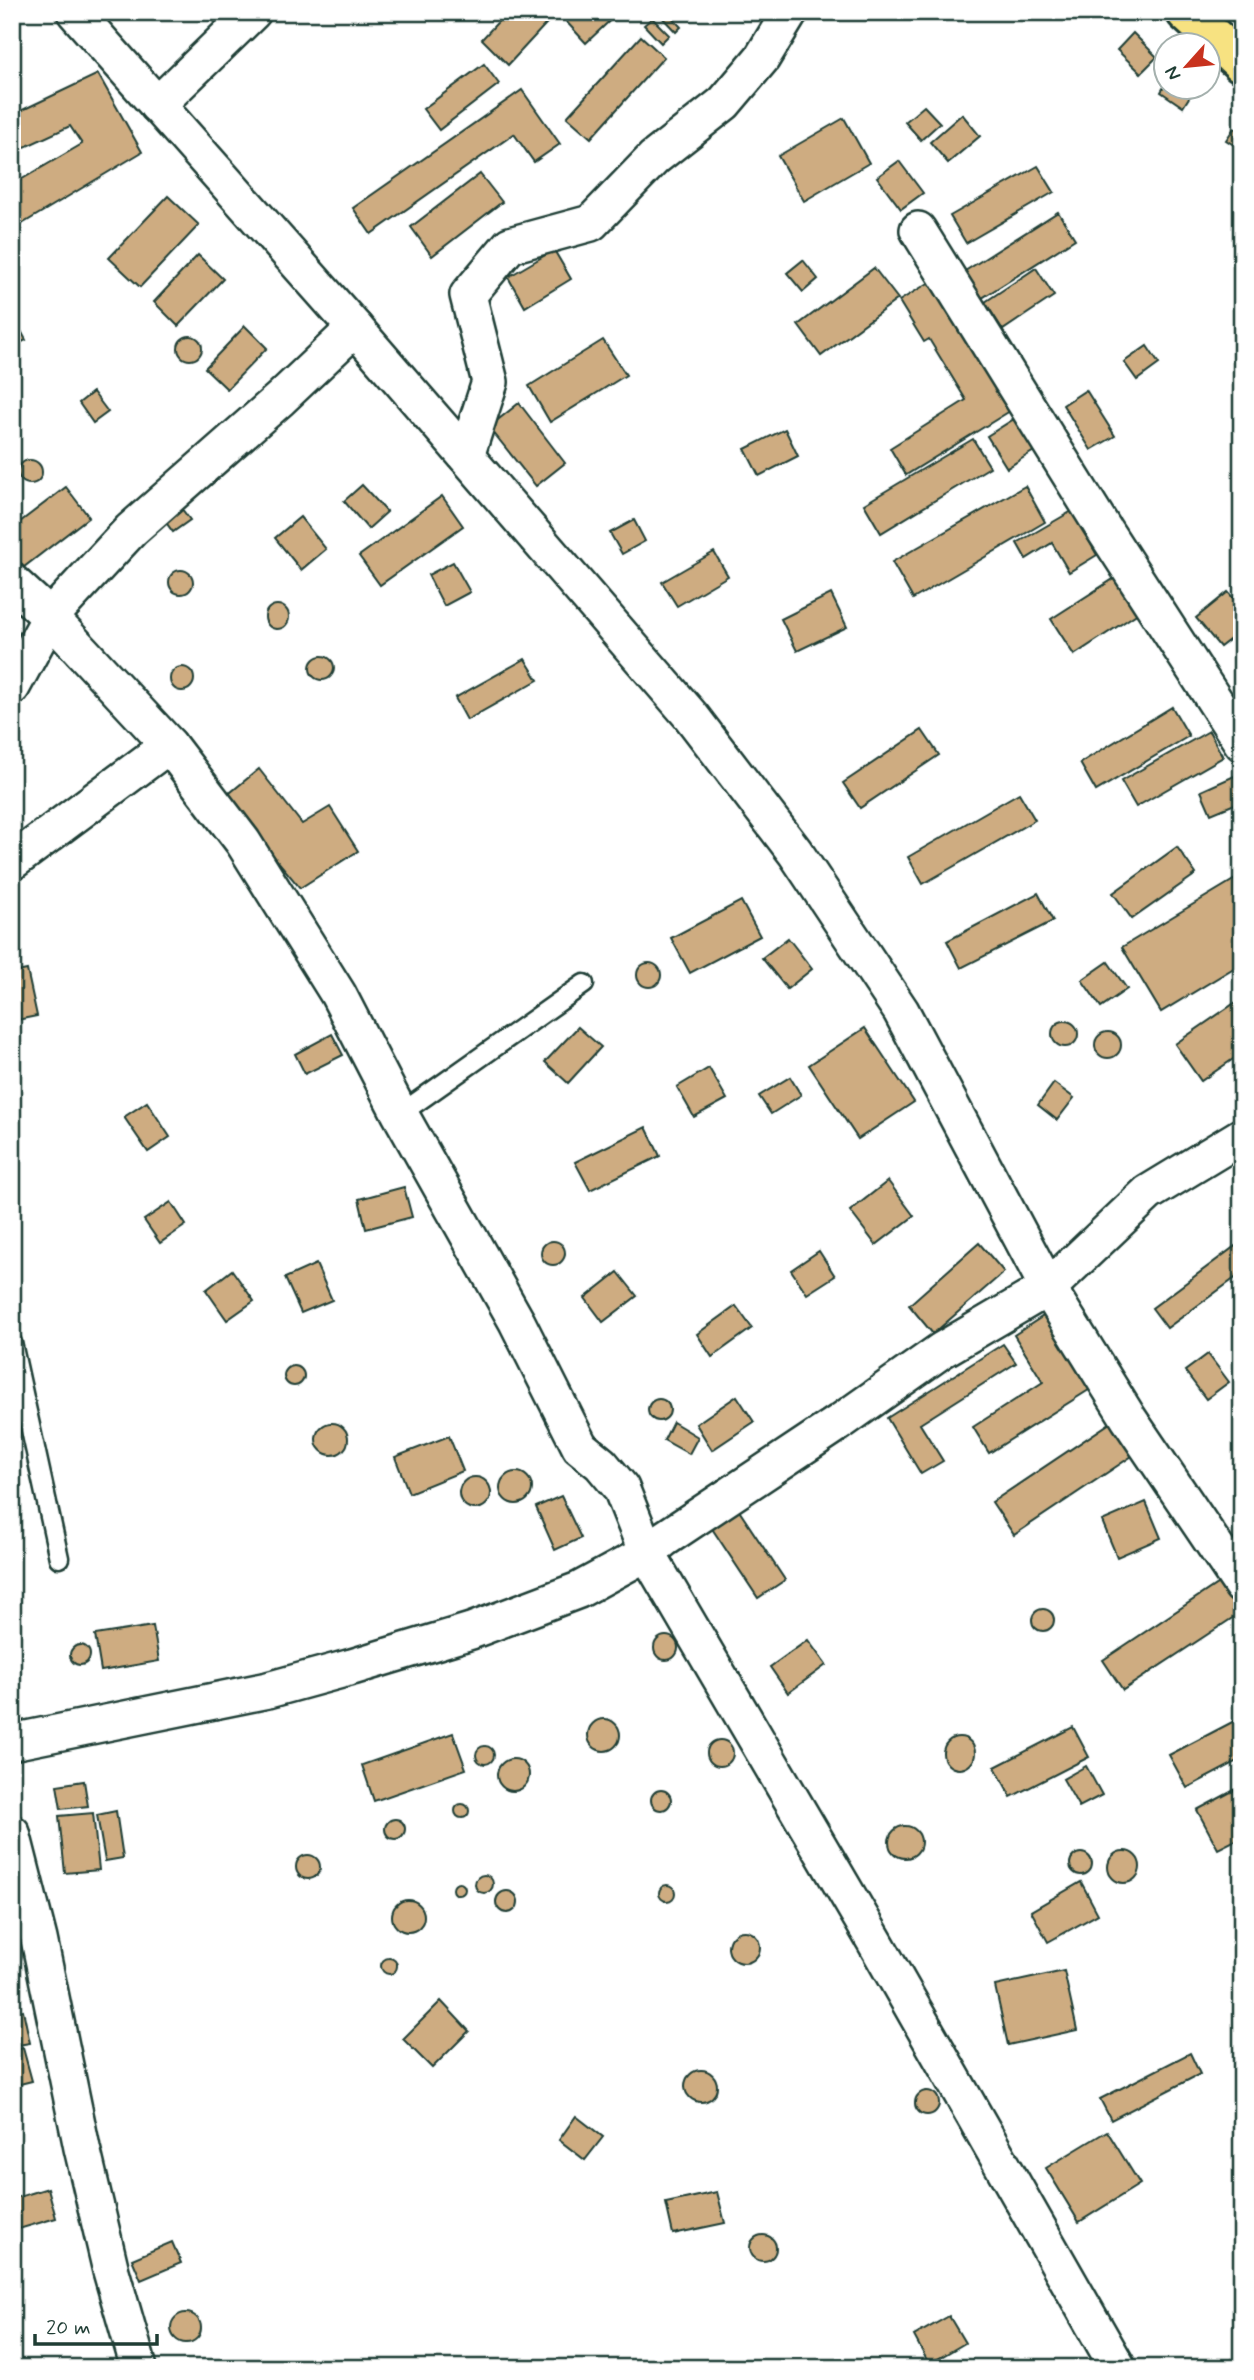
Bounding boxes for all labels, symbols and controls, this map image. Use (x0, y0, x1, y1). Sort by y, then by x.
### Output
north arrow (1152, 32, 1222, 102)
text: N (1159, 62, 1187, 84)
scale bar (35, 2303, 158, 2347)
text: 20 m (46, 2314, 91, 2342)

